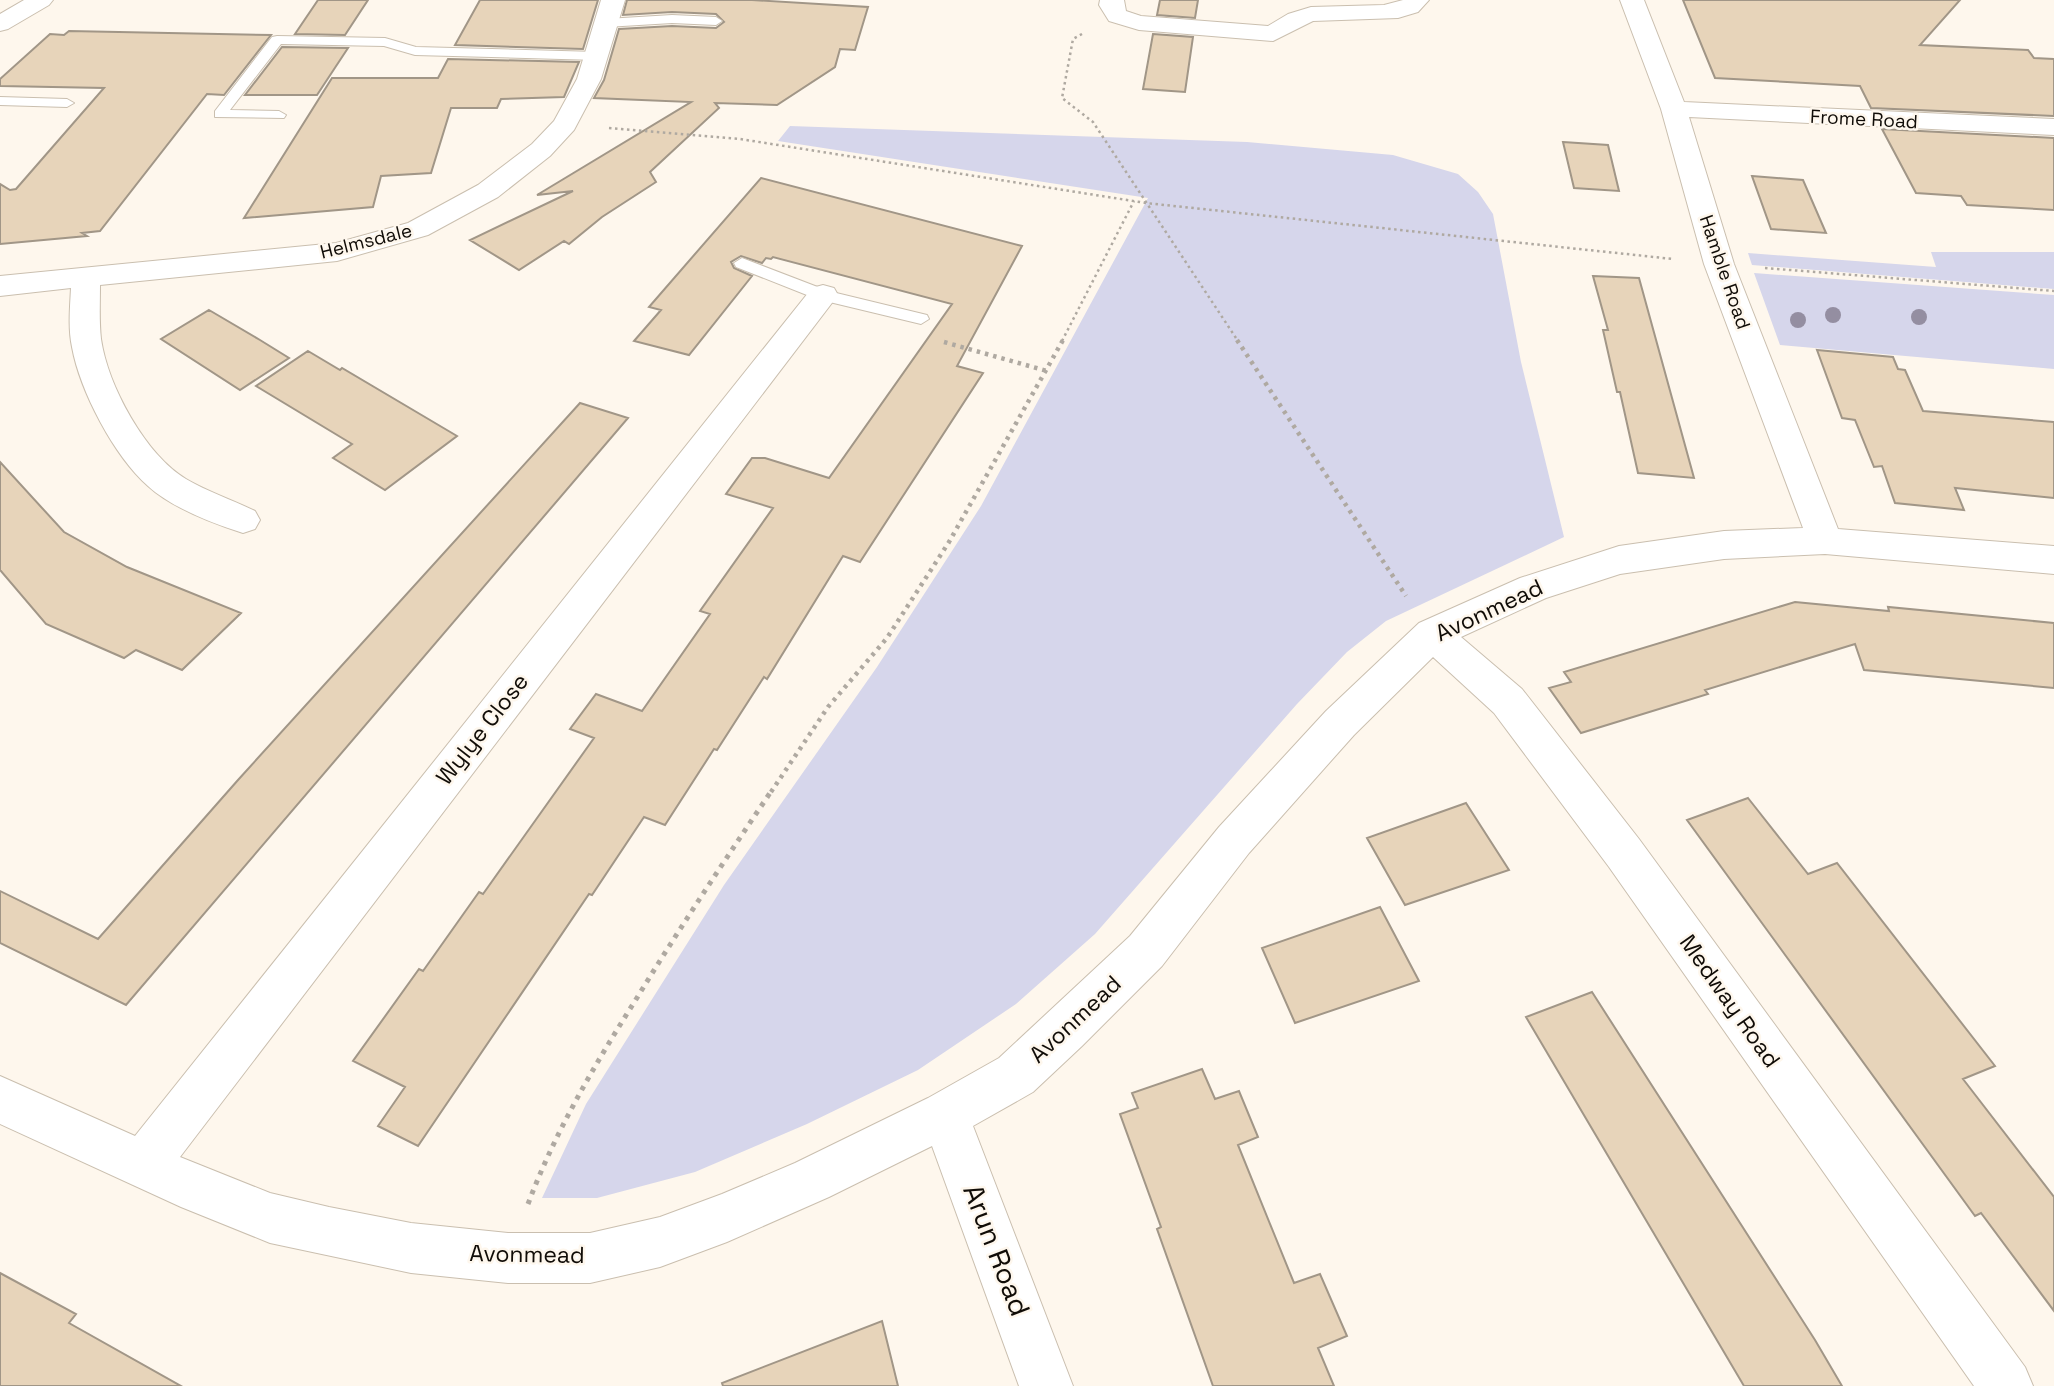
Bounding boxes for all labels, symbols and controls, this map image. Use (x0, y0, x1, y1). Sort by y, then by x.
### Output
street label: Frome Road (1809, 104, 1919, 134)
street label: Hamble Road (1694, 211, 1756, 333)
street label: Helmsdale (317, 218, 415, 264)
street label: Avonmead (1430, 572, 1548, 648)
street label: Wylye Close (429, 667, 535, 791)
street label: Medway Road (1673, 929, 1787, 1073)
street label: Avonmead (1023, 969, 1127, 1069)
street label: Arun Road (955, 1179, 1039, 1321)
street label: Avonmead (469, 1238, 585, 1270)

